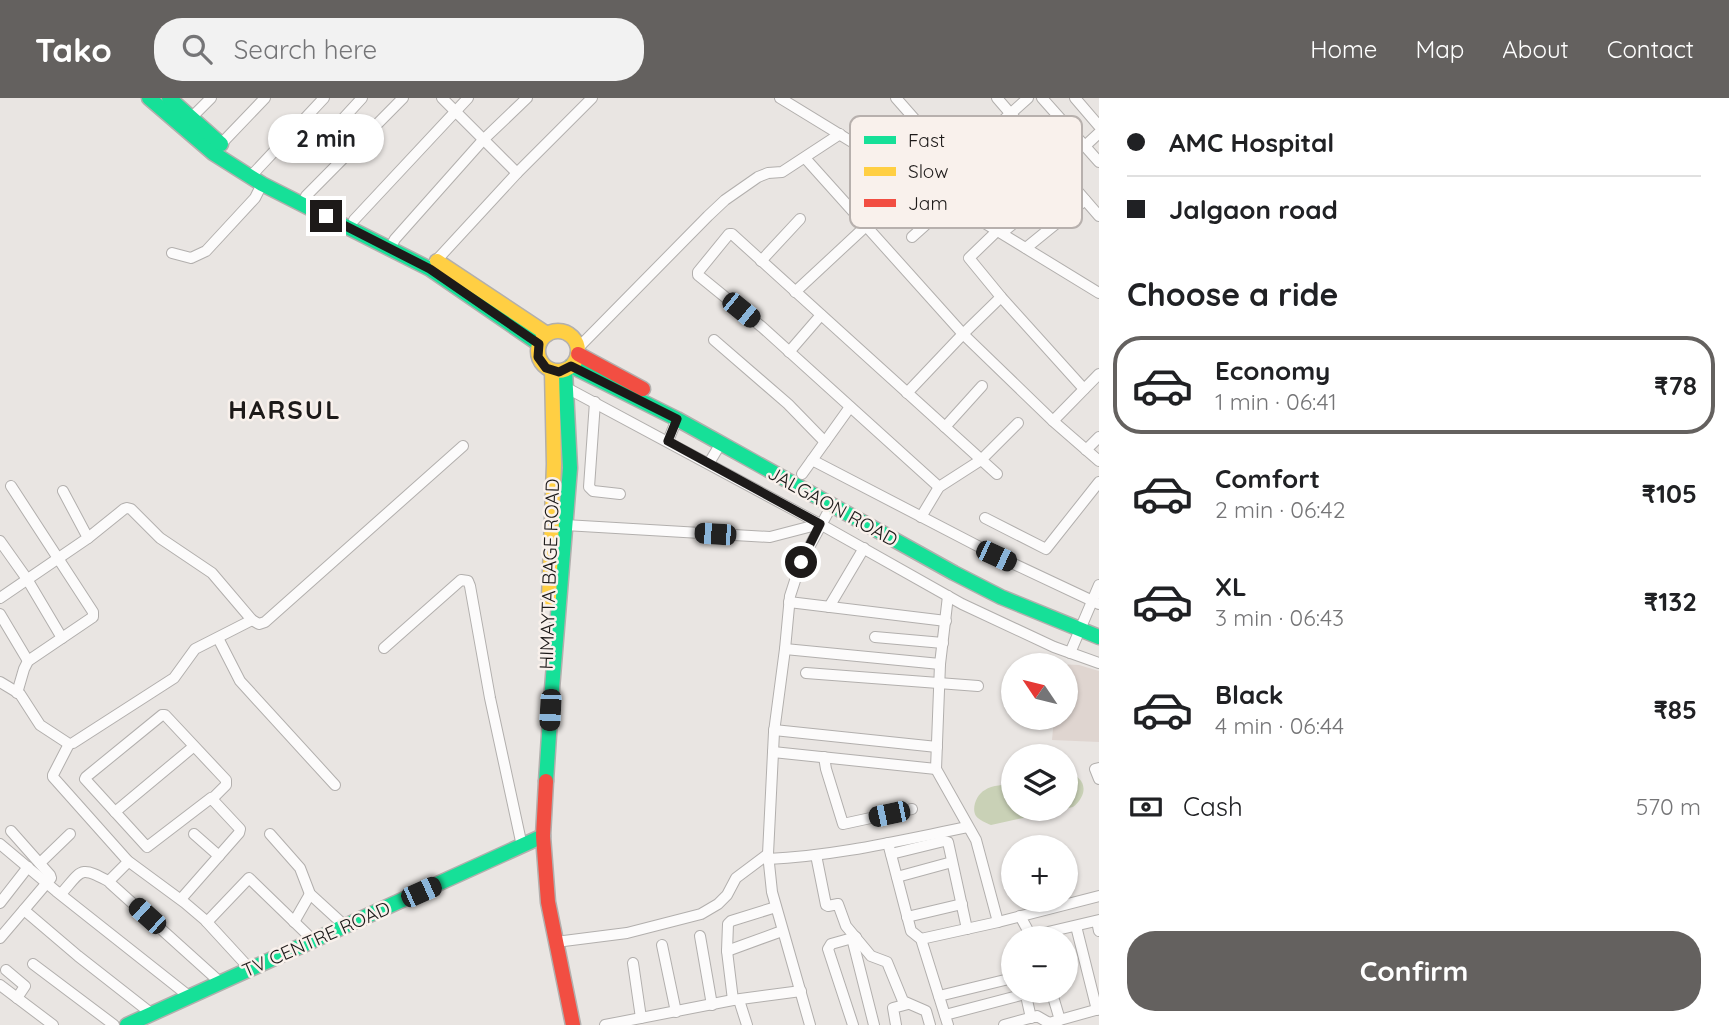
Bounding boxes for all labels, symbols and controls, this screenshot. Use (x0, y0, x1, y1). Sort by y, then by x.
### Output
search box (154, 18, 644, 81)
text: Tako (35, 29, 112, 70)
icon: search (178, 30, 216, 68)
text: Search here (234, 33, 377, 66)
text: Home (1310, 34, 1377, 64)
text: Map (1415, 34, 1464, 64)
text: About (1502, 34, 1569, 64)
text: Contact (1607, 34, 1694, 64)
callout: 2 min (268, 115, 384, 164)
legend (850, 116, 1082, 228)
text: 2 min (296, 124, 356, 153)
text: AMC Hospital (1169, 126, 1334, 159)
text: Fast (908, 128, 945, 152)
text: Slow (908, 159, 949, 183)
text: Jam (908, 191, 948, 215)
text: Jalgaon road (1169, 193, 1338, 226)
route end (310, 200, 342, 232)
text: Choose a ride (1127, 274, 1339, 314)
car (719, 289, 764, 331)
icon: car (1131, 354, 1194, 417)
text: Economy (1215, 354, 1330, 387)
text: ₹78 (1654, 369, 1697, 402)
text: 1 min · 06:41 (1215, 387, 1337, 416)
district label: HARSUL (228, 393, 342, 426)
street label: JALGAON ROAD (764, 460, 902, 552)
icon: car (1131, 462, 1194, 525)
text: Comfort (1215, 462, 1320, 495)
text: ₹105 (1642, 477, 1697, 510)
street label: HIMAYTA BAGE ROAD (534, 478, 564, 670)
text: 2 min · 06:42 (1215, 495, 1345, 524)
car (694, 522, 737, 546)
car (973, 538, 1020, 574)
route start (785, 546, 817, 578)
icon: car (1131, 570, 1194, 633)
text: XL (1215, 570, 1247, 603)
text: ₹132 (1644, 585, 1697, 618)
text: 3 min · 06:43 (1215, 603, 1344, 632)
north arrow (1001, 653, 1078, 730)
map controls (1001, 653, 1078, 1003)
icon: car (1131, 678, 1194, 741)
text: Black (1215, 678, 1284, 711)
car (539, 688, 562, 732)
text: ₹85 (1653, 693, 1697, 726)
text: 4 min · 06:44 (1215, 711, 1344, 740)
button: layers (1001, 744, 1078, 821)
icon: cash (1127, 788, 1165, 826)
text: Cash (1183, 790, 1243, 823)
text: 570 m (1636, 792, 1701, 821)
car (867, 799, 912, 829)
button: + (1001, 835, 1078, 912)
car (398, 874, 445, 910)
car (125, 894, 170, 938)
street label: TV CENTRE ROAD (238, 896, 394, 982)
button: − (1001, 926, 1078, 1003)
button: Confirm (1127, 931, 1701, 1011)

